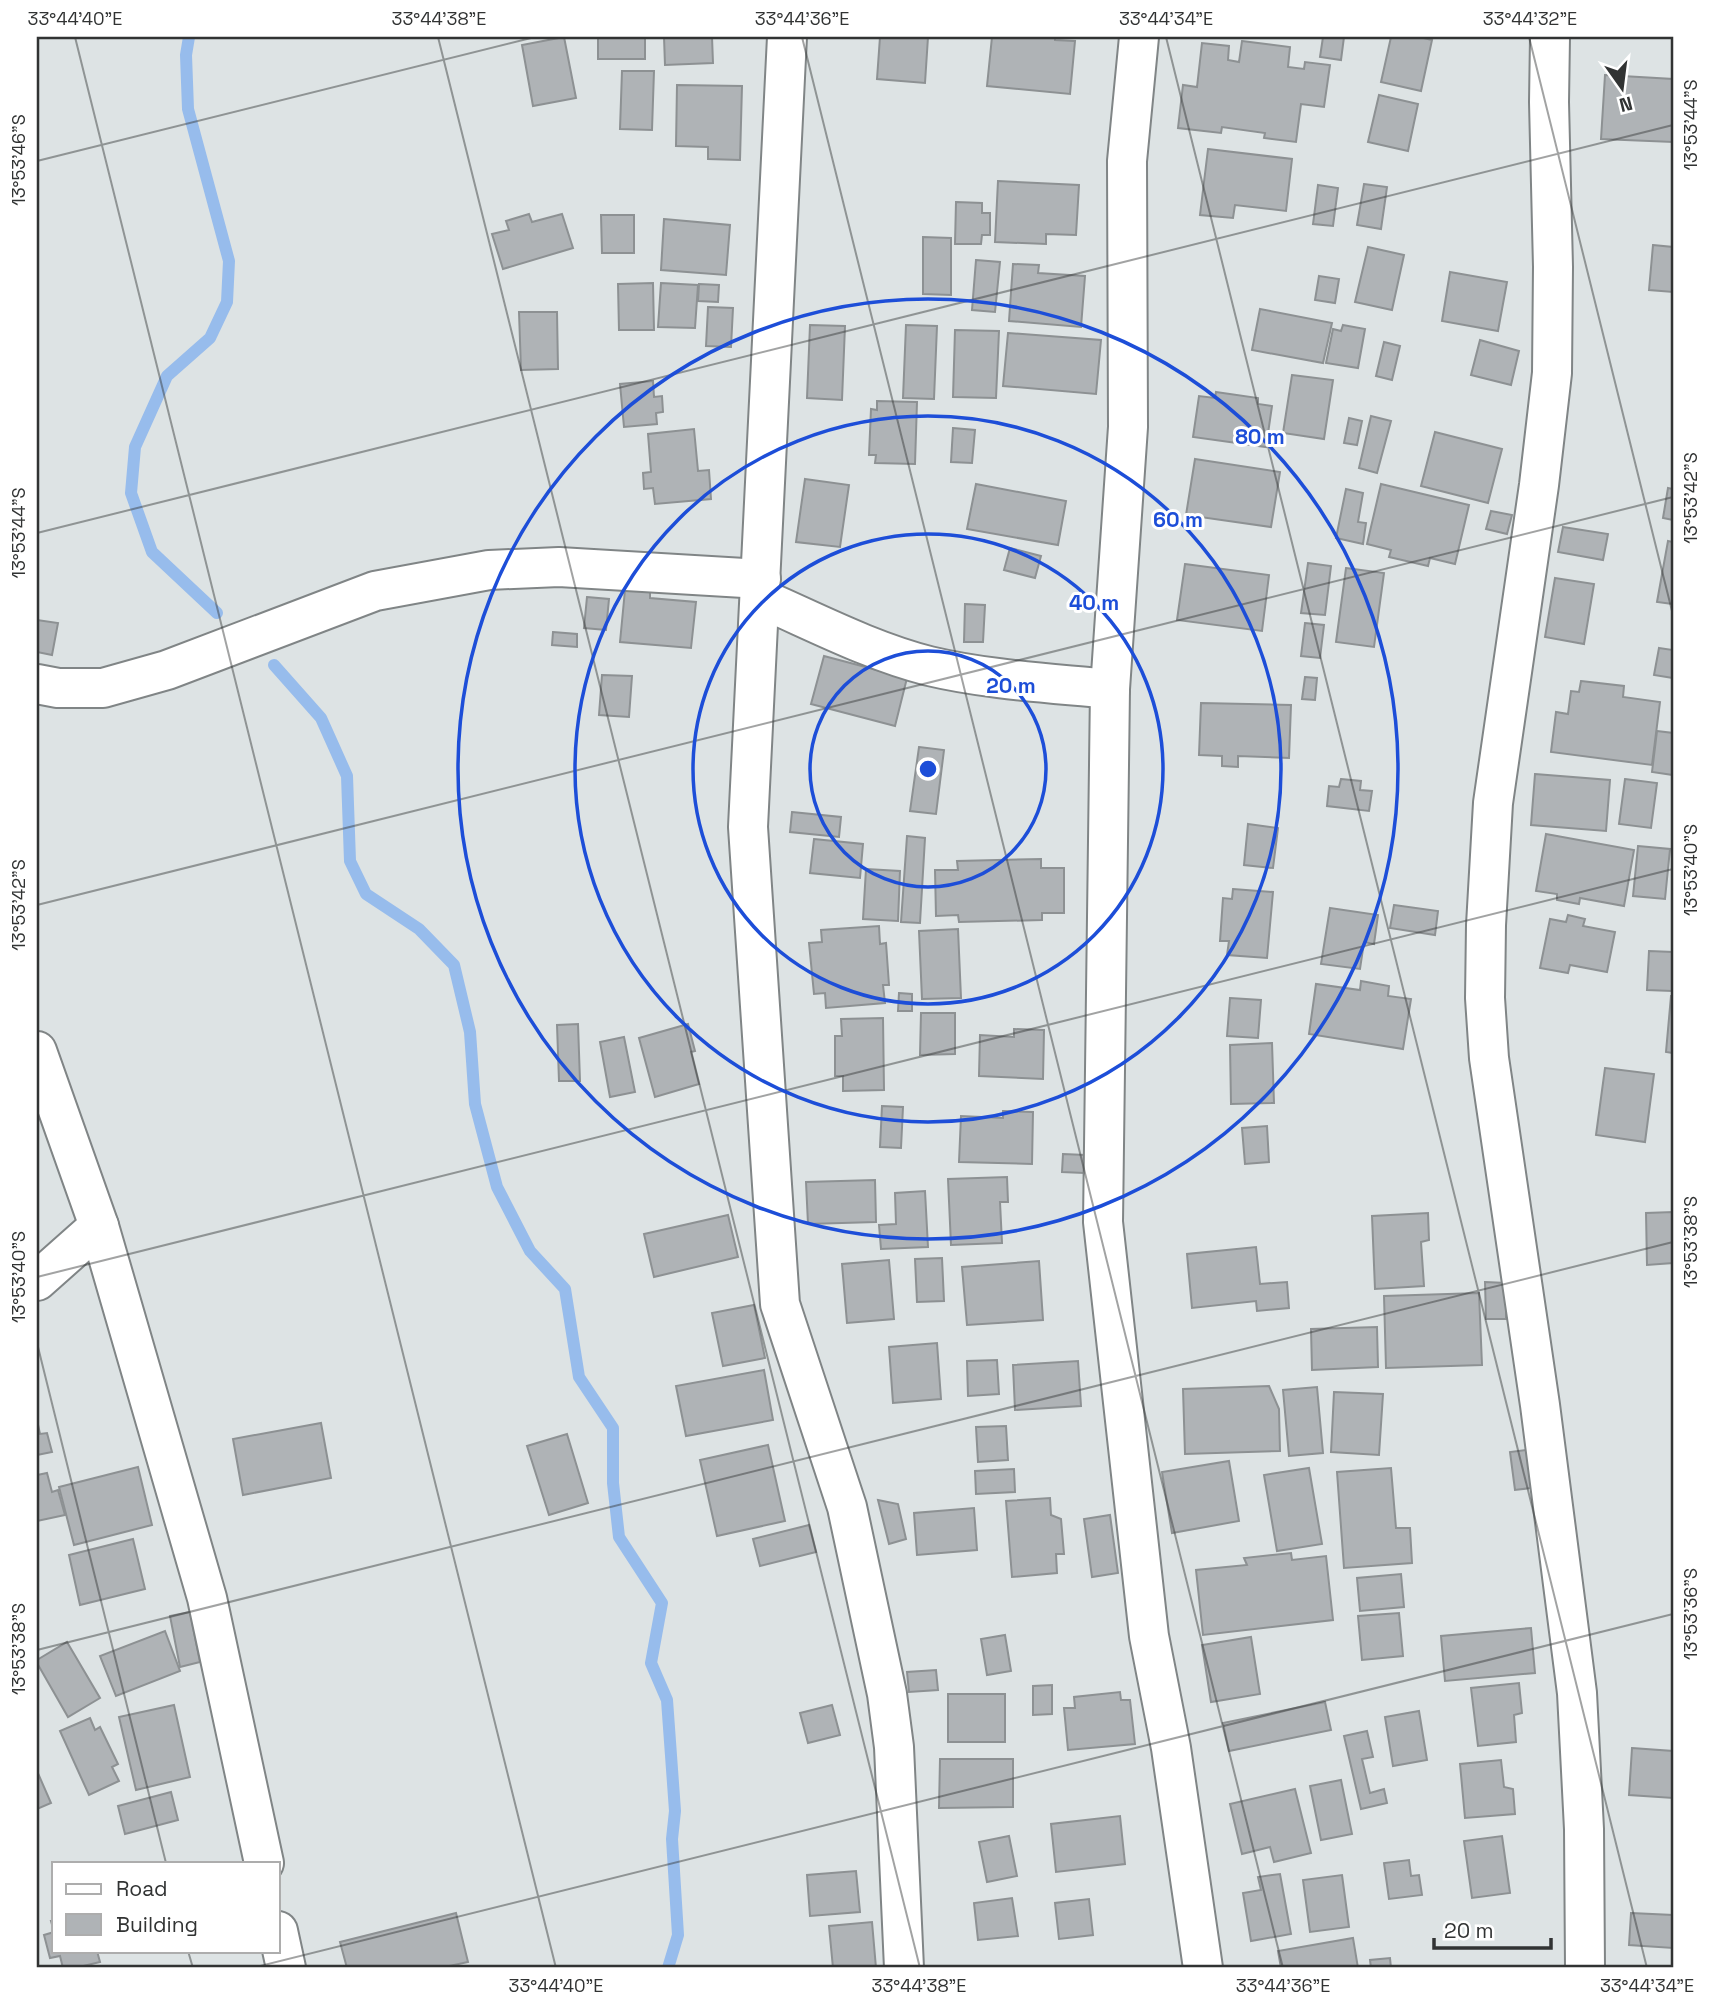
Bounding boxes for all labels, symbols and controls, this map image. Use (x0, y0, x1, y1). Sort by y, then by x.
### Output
text: 33°44'40"E (28, 7, 122, 30)
text: 33°44'38"E (392, 7, 486, 30)
text: 33°44'36"E (755, 7, 849, 30)
text: 33°44'34"E (1119, 7, 1213, 30)
text: 33°44'32"E (1483, 7, 1577, 30)
north arrow (1588, 52, 1658, 122)
text: 13°53'44"S (1679, 79, 1702, 171)
text: N (1617, 90, 1635, 118)
text: 13°53'46"S (7, 114, 30, 206)
text: 80 m (1235, 423, 1285, 450)
text: 13°53'42"S (1679, 452, 1702, 544)
text: 13°53'44"S (7, 487, 30, 579)
text: 60 m (1153, 506, 1203, 533)
text: 40 m (1069, 589, 1119, 616)
text: 20 m (986, 672, 1036, 699)
centre of rings (916, 757, 940, 781)
text: 13°53'40"S (1679, 824, 1702, 916)
text: 13°53'42"S (7, 859, 30, 951)
text: 13°53'38"S (1679, 1196, 1702, 1288)
text: 13°53'40"S (7, 1231, 30, 1323)
text: 13°53'36"S (1679, 1568, 1702, 1660)
text: 13°53'38"S (7, 1603, 30, 1695)
legend (52, 1862, 280, 1952)
text: Road (116, 1875, 168, 1902)
scale bar (1434, 1907, 1551, 1951)
text: Building (116, 1911, 198, 1938)
text: 20 m (1444, 1917, 1494, 1944)
text: 33°44'40"E (509, 1974, 603, 1997)
text: 33°44'38"E (872, 1974, 966, 1997)
text: 33°44'36"E (1236, 1974, 1330, 1997)
text: 33°44'34"E (1600, 1974, 1694, 1997)

